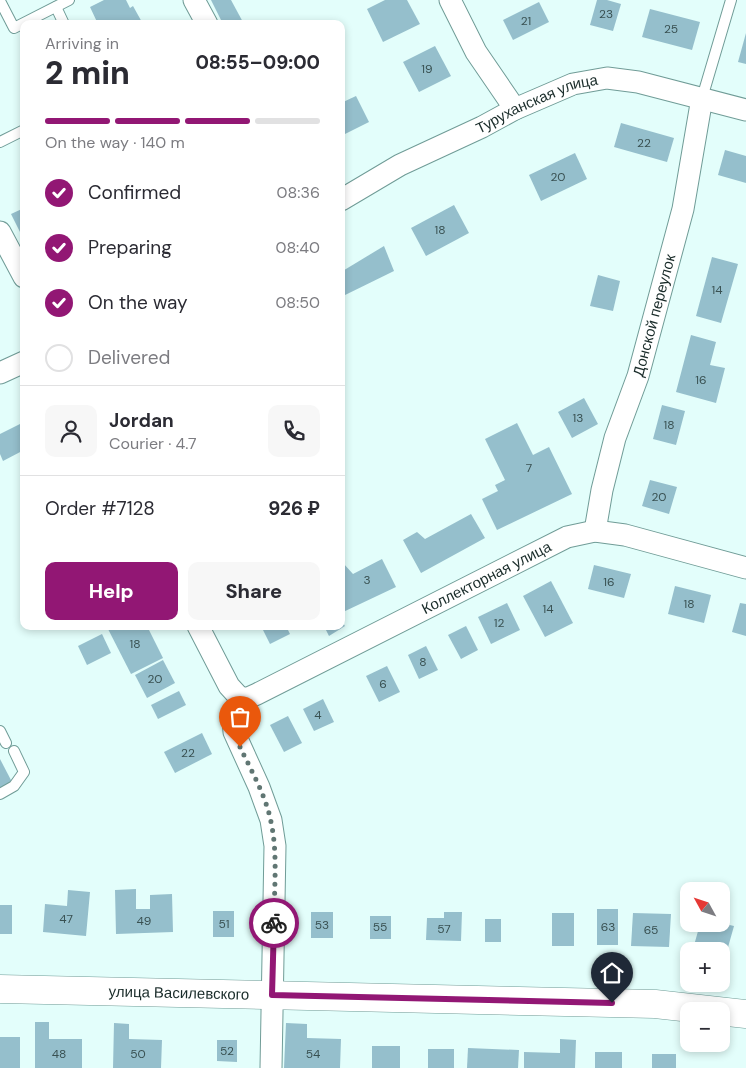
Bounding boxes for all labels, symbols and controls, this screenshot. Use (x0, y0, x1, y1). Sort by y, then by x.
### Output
house number: 23 (599, 6, 613, 22)
house number: 21 (521, 13, 531, 29)
house number: 25 (664, 21, 678, 37)
text: Arriving in (45, 33, 119, 54)
text: 08:55–09:00 (195, 50, 320, 75)
text: 2 min (45, 52, 130, 94)
house number: 19 (421, 61, 433, 77)
street label: Туруханская улица (473, 70, 600, 138)
text: On the way · 140 m (45, 132, 185, 153)
house number: 22 (637, 135, 651, 151)
house number: 20 (550, 169, 566, 185)
icon: check (45, 179, 73, 207)
text: Confirmed (88, 180, 181, 205)
text: 08:36 (277, 182, 320, 203)
house number: 18 (434, 222, 446, 238)
icon: check (45, 234, 73, 262)
text: Preparing (88, 235, 172, 260)
text: 08:40 (275, 237, 320, 258)
street label: Донской переулок (628, 252, 680, 379)
house number: 14 (711, 282, 723, 298)
icon: check (45, 289, 73, 317)
text: On the way (88, 290, 188, 315)
text: 08:50 (275, 292, 320, 313)
text: Delivered (88, 345, 170, 370)
house number: 16 (695, 372, 707, 388)
button: person (45, 405, 97, 457)
button: phone (268, 405, 320, 457)
text: Jordan (109, 408, 174, 433)
house number: 13 (573, 410, 583, 426)
house number: 18 (663, 417, 675, 433)
text: Courier · 4.7 (109, 433, 197, 454)
house number: 7 (526, 460, 532, 476)
house number: 20 (651, 489, 667, 505)
text: Order #7128 (45, 496, 155, 521)
text: 926 ₽ (268, 496, 320, 521)
street label: Коллекторная улица (418, 536, 555, 619)
button: Help (45, 562, 178, 620)
button: Share (188, 562, 320, 620)
house number: 3 (363, 572, 371, 588)
house number: 16 (603, 574, 615, 590)
house number: 18 (683, 596, 695, 612)
house number: 14 (542, 601, 554, 617)
house number: 12 (494, 615, 504, 631)
house number: 18 (129, 636, 141, 652)
house number: 8 (419, 654, 427, 670)
house number: 20 (147, 671, 163, 687)
house number: 6 (379, 676, 387, 692)
pin (219, 696, 261, 747)
icon: bag (226, 703, 254, 731)
house number: 4 (314, 707, 322, 723)
house number: 22 (181, 745, 195, 761)
north arrow (680, 882, 730, 932)
map controls (680, 882, 730, 1052)
courier (249, 898, 299, 948)
icon: bike (260, 909, 288, 937)
house number: 47 (59, 911, 73, 927)
house number: 49 (137, 913, 151, 929)
house number: 51 (218, 916, 230, 932)
house number: 53 (315, 917, 329, 933)
house number: 55 (373, 919, 387, 935)
house number: 63 (601, 919, 615, 935)
house number: 57 (437, 921, 451, 937)
house number: 65 (644, 922, 658, 938)
button: + (680, 942, 730, 992)
pin (591, 952, 633, 1003)
icon: home (598, 959, 626, 987)
street label: улица Василевского (108, 981, 249, 1005)
button: − (680, 1002, 730, 1052)
house number: 52 (220, 1043, 234, 1059)
house number: 48 (52, 1046, 66, 1062)
house number: 50 (130, 1046, 146, 1062)
house number: 54 (306, 1046, 320, 1062)

